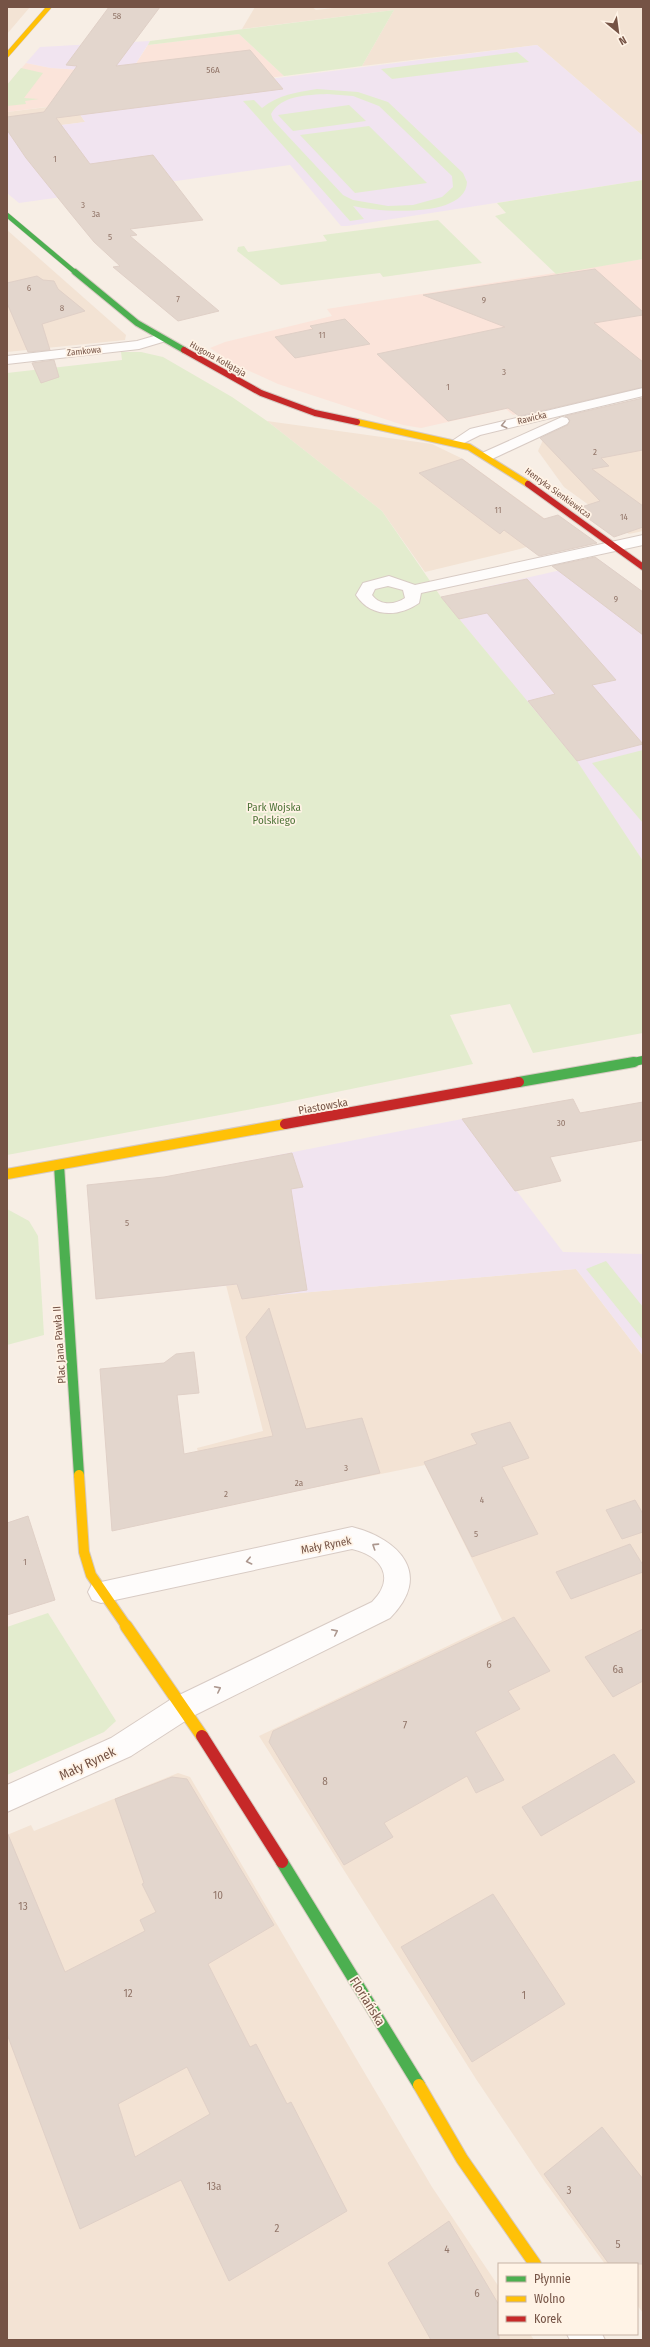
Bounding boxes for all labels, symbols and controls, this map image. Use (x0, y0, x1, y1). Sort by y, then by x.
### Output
house number: 58 (113, 11, 122, 21)
north arrow (598, 12, 638, 52)
text: N (617, 33, 629, 48)
house number: 56A (206, 65, 220, 75)
house number: 1 (53, 154, 57, 164)
house number: 3 (81, 200, 85, 210)
house number: 3a (92, 209, 101, 219)
house number: 5 (108, 232, 112, 242)
house number: 6 (27, 283, 32, 293)
house number: 7 (176, 294, 180, 304)
house number: 9 (482, 295, 486, 305)
house number: 8 (60, 303, 65, 313)
house number: 11 (319, 330, 325, 340)
street label: Hugona Kołłątaja (188, 339, 248, 379)
street label: Zamkowa (66, 344, 102, 358)
house number: 3 (502, 367, 506, 377)
house number: 1 (446, 382, 450, 392)
street label: Rawicka (516, 409, 548, 426)
one-way arrow (501, 420, 508, 429)
house number: 2 (593, 447, 597, 457)
street label: Henryka Sienkiewicza (523, 466, 593, 521)
house number: 11 (495, 505, 501, 515)
house number: 14 (620, 512, 629, 522)
house number: 9 (614, 594, 618, 604)
park label: Park Wojska Polskiego (247, 801, 301, 827)
street label: Piastowska (297, 1096, 349, 1117)
house number: 30 (557, 1118, 566, 1128)
house number: 5 (125, 1218, 129, 1228)
street label: Plac Jana Pawła II (50, 1306, 69, 1384)
house number: 3 (344, 1463, 348, 1473)
house number: 2a (295, 1478, 304, 1488)
house number: 2 (224, 1489, 228, 1499)
house number: 4 (480, 1495, 485, 1505)
house number: 5 (474, 1529, 478, 1539)
street label: Mały Rynek (300, 1534, 353, 1557)
one-way arrow (372, 1543, 379, 1551)
one-way arrow (246, 1556, 252, 1564)
house number: 1 (23, 1557, 27, 1567)
one-way arrow (330, 1629, 338, 1637)
house number: 6 (486, 1658, 492, 1671)
house number: 6a (613, 1663, 623, 1676)
one-way arrow (214, 1686, 221, 1694)
house number: 7 (403, 1719, 408, 1732)
street label: Mały Rynek (57, 1744, 119, 1783)
house number: 8 (322, 1775, 328, 1788)
house number: 10 (213, 1889, 223, 1902)
house number: 13 (18, 1900, 28, 1913)
street label: Floriańska (347, 1974, 388, 2028)
house number: 12 (123, 1987, 133, 2000)
house number: 1 (522, 1989, 526, 2002)
house number: 13a (207, 2180, 221, 2193)
house number: 3 (567, 2184, 572, 2197)
house number: 2 (275, 2222, 280, 2235)
house number: 5 (615, 2238, 621, 2251)
house number: 4 (444, 2243, 450, 2256)
legend (498, 2263, 638, 2335)
text: Płynnie (534, 2272, 571, 2286)
house number: 6 (474, 2287, 480, 2300)
text: Wolno (534, 2292, 565, 2306)
text: Korek (534, 2312, 562, 2326)

